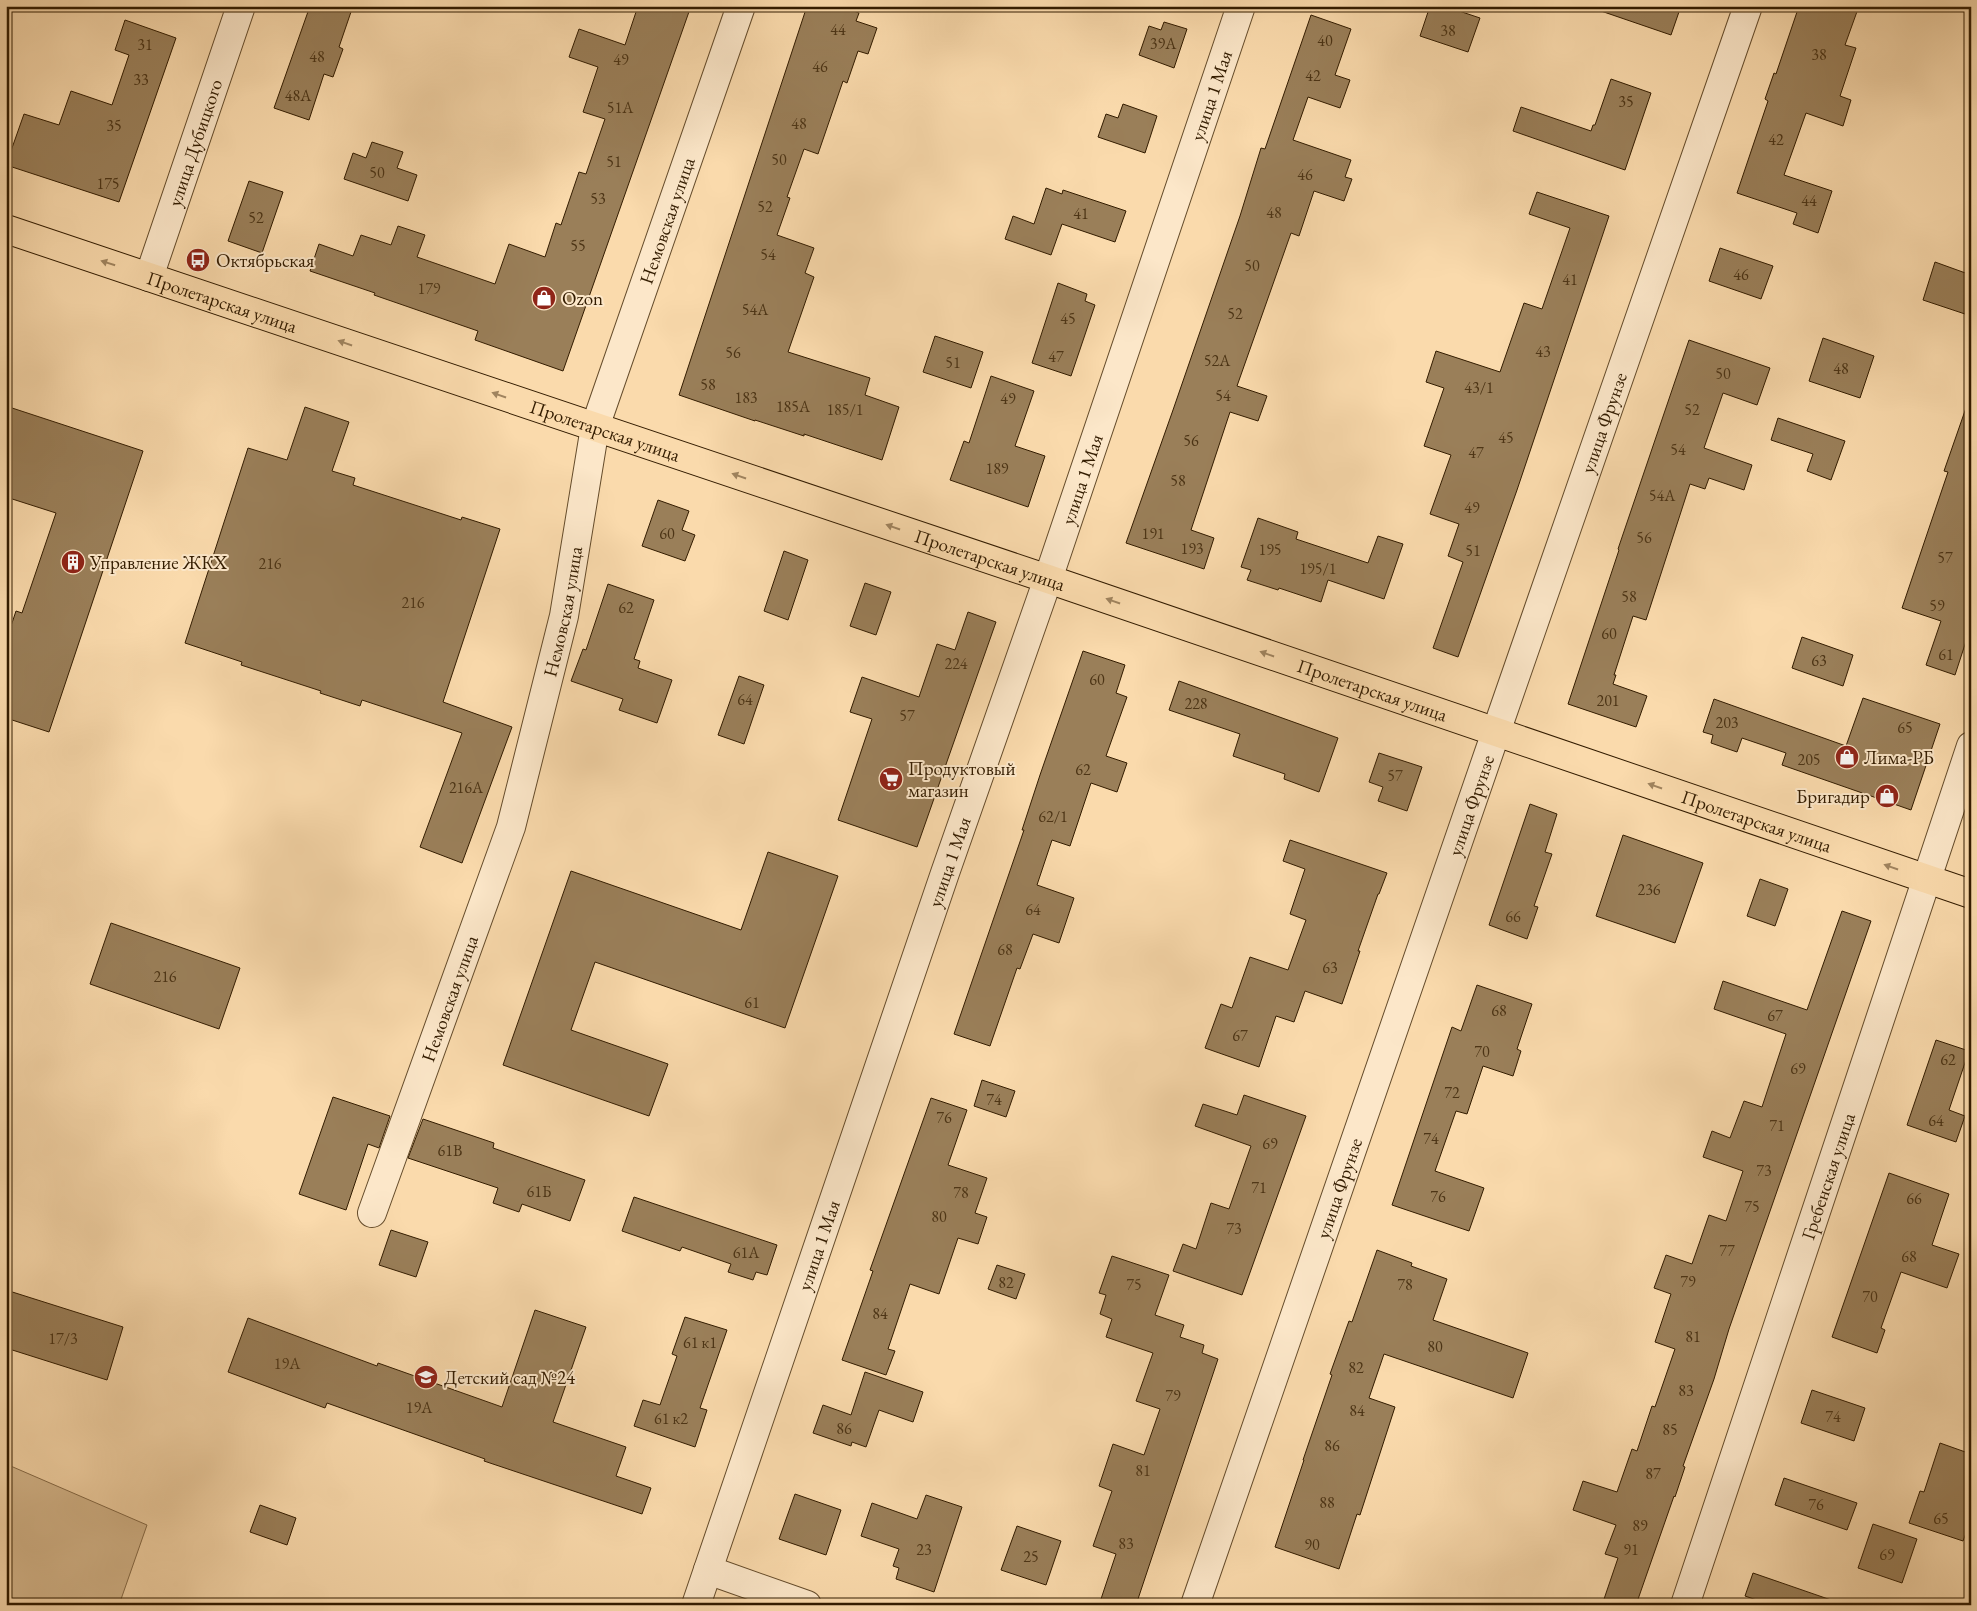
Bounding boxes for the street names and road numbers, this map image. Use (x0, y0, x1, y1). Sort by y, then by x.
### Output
street label: улица 1 Мая (1184, 46, 1238, 144)
street label: улица Дубицкого (161, 76, 228, 210)
street label: Немовская улица (633, 153, 700, 287)
street label: Пролетарская улица (144, 265, 301, 339)
street label: улица Фрунзе (1574, 369, 1632, 476)
street label: Пролетарская улица (527, 393, 684, 467)
street label: улица 1 Мая (1055, 430, 1109, 528)
street label: Пролетарская улица (912, 523, 1069, 597)
street label: Немовская улица (537, 544, 588, 679)
street label: Пролетарская улица (1294, 653, 1451, 727)
street label: улица Фрунзе (1442, 751, 1500, 859)
street label: Пролетарская улица (1678, 784, 1835, 858)
street label: улица 1 Мая (922, 813, 976, 910)
street label: Немовская улица (415, 931, 484, 1065)
street label: Гребенская улица (1795, 1109, 1861, 1243)
street label: улица Фрунзе (1310, 1134, 1368, 1242)
street label: улица 1 Мая (791, 1196, 846, 1294)

